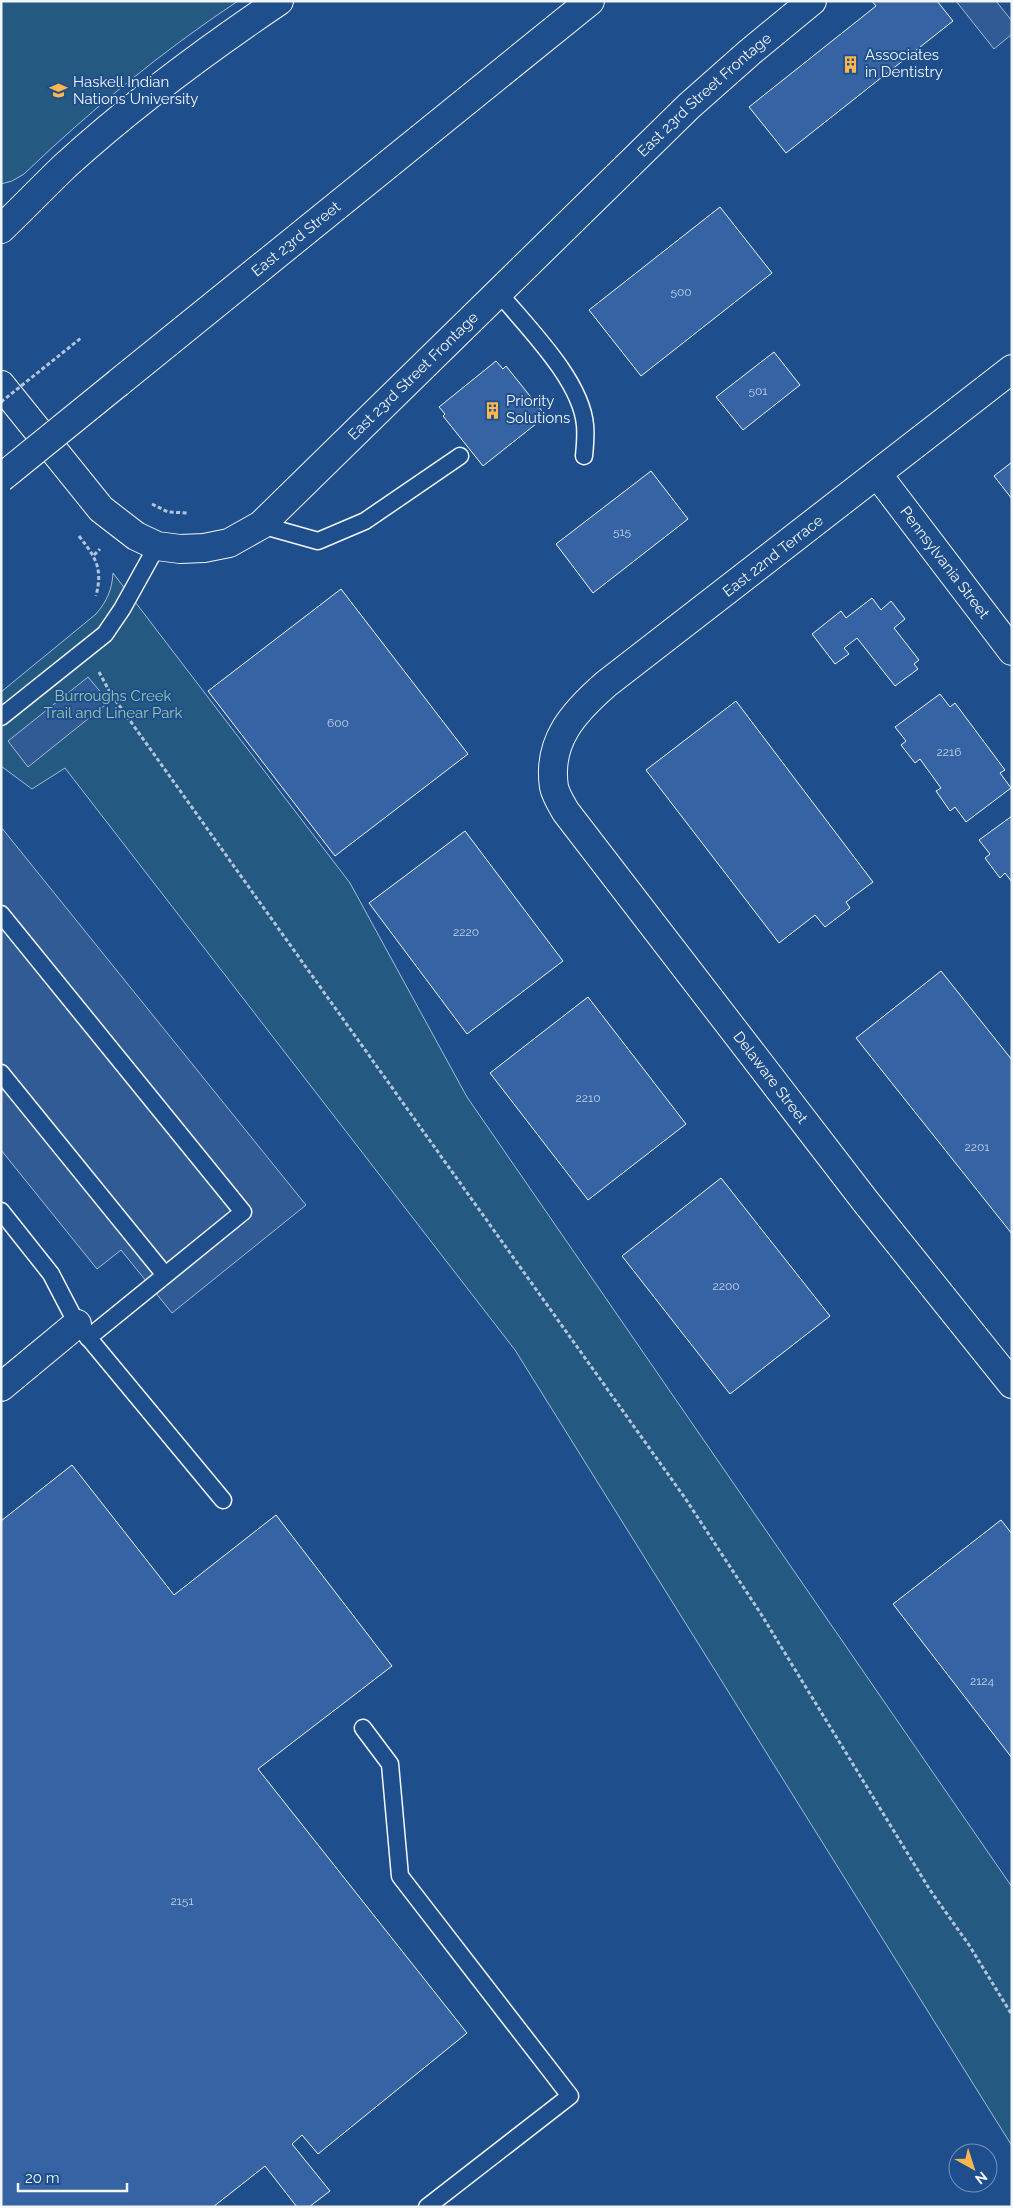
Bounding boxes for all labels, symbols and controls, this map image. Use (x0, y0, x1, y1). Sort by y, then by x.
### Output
street label: East 23rd Street Frontage (634, 29, 775, 161)
place label: Associates in Dentistry (865, 46, 943, 81)
building icon: Associates in Dentistry (841, 54, 861, 74)
place label: Haskell Indian Nations University (73, 73, 198, 108)
school or university icon: Haskell Indian Nations University (49, 81, 69, 101)
street label: East 23rd Street (248, 198, 344, 280)
house number: 500 (670, 285, 692, 299)
street label: East 23rd Street Frontage (344, 308, 482, 444)
house number: 501 (748, 384, 768, 398)
place label: Priority Solutions (506, 392, 570, 427)
building icon: Priority Solutions (482, 400, 502, 420)
street label: Pennsylvania Street (896, 503, 993, 622)
street label: East 22nd Terrace (719, 511, 827, 601)
house number: 515 (613, 525, 632, 539)
park label: Burroughs Creek Trail and Linear Park (43, 687, 183, 722)
house number: 600 (327, 716, 349, 730)
house number: 2216 (937, 745, 961, 759)
house number: 2220 (453, 925, 479, 939)
street label: Delaware Street (729, 1028, 811, 1127)
house number: 2210 (576, 1091, 600, 1105)
house number: 2201 (965, 1140, 989, 1154)
house number: 2200 (712, 1279, 740, 1293)
house number: 2124 (970, 1674, 995, 1688)
house number: 2151 (170, 1894, 194, 1908)
north arrow (948, 2143, 998, 2193)
scale bar (18, 2160, 126, 2192)
text: 20 m (25, 2169, 60, 2187)
text: N (972, 2169, 990, 2188)

